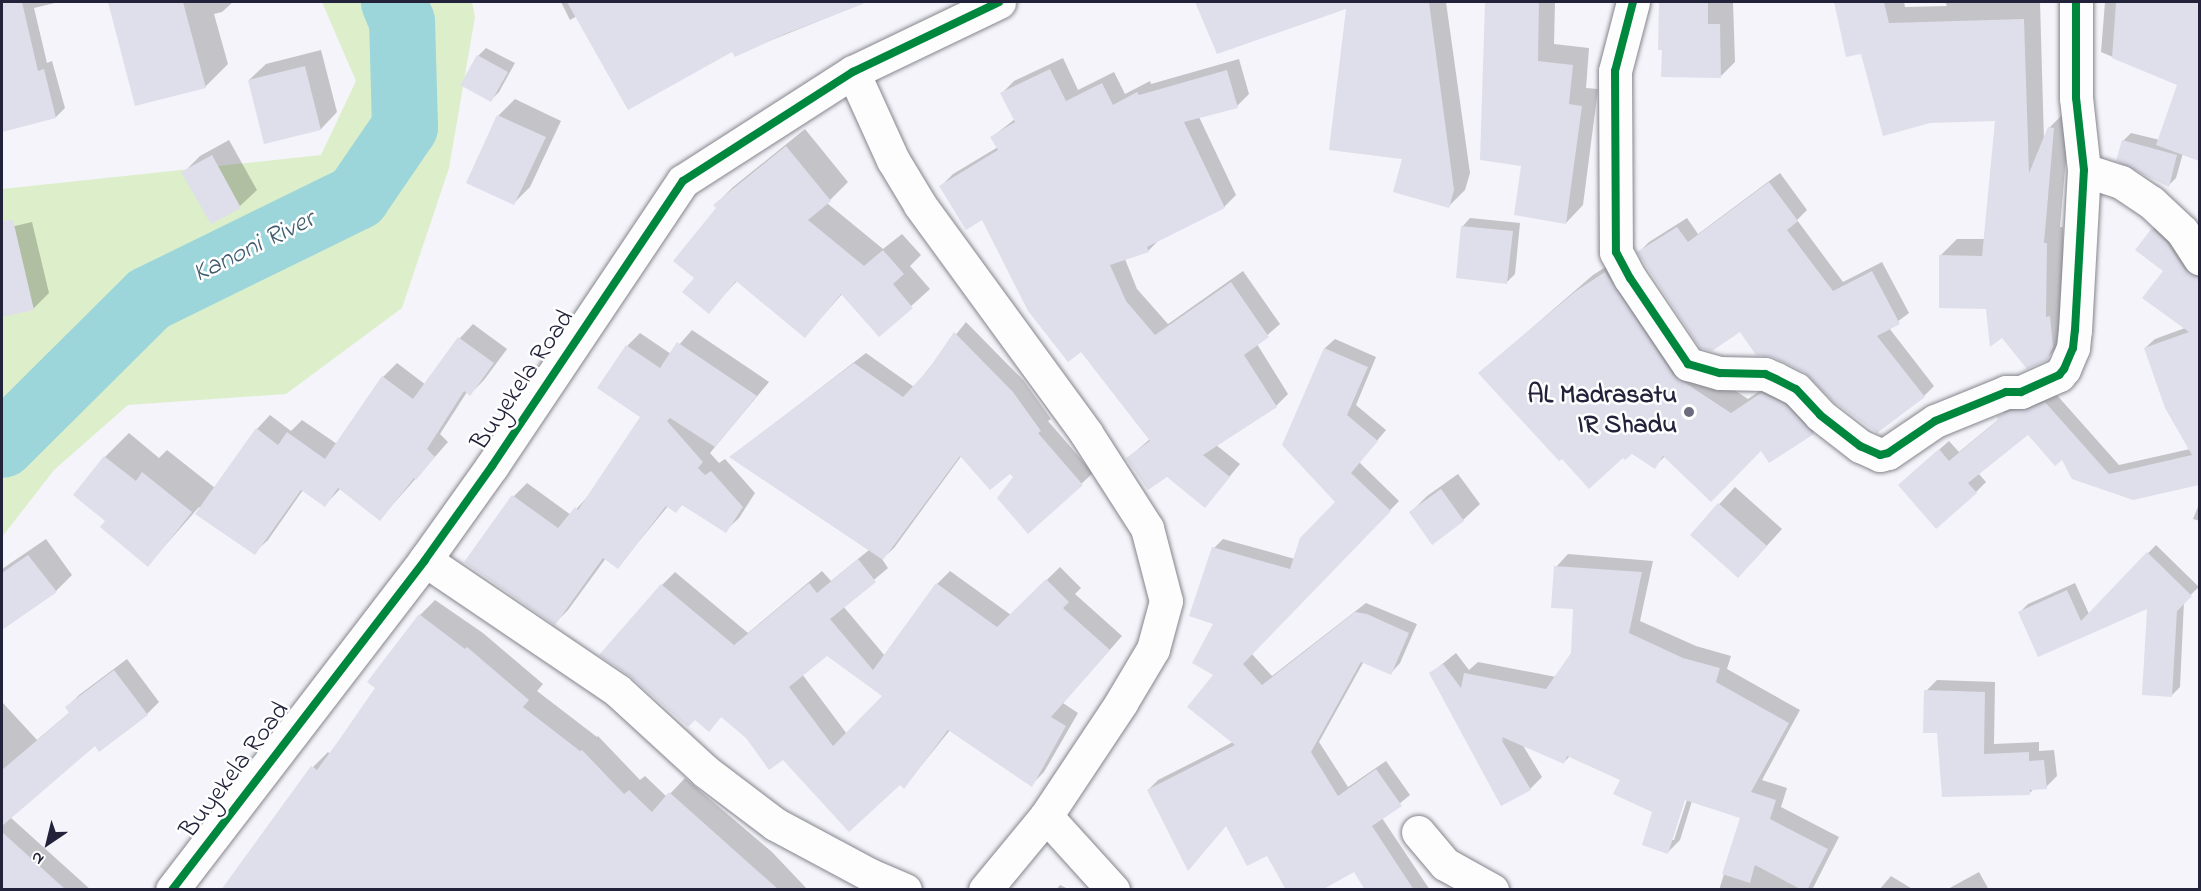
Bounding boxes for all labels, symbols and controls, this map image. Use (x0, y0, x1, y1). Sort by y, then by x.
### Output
water label: Kanoni River (188, 204, 320, 290)
street label: Buyekela Road (466, 305, 582, 457)
place label: AL Madrasatu IR Shadu (1528, 381, 1677, 442)
marker: AL Madrasatu IR Shadu (1682, 405, 1696, 419)
street label: Buyekela Road (175, 697, 297, 845)
north arrow (18, 813, 78, 873)
text: N (26, 845, 49, 871)

